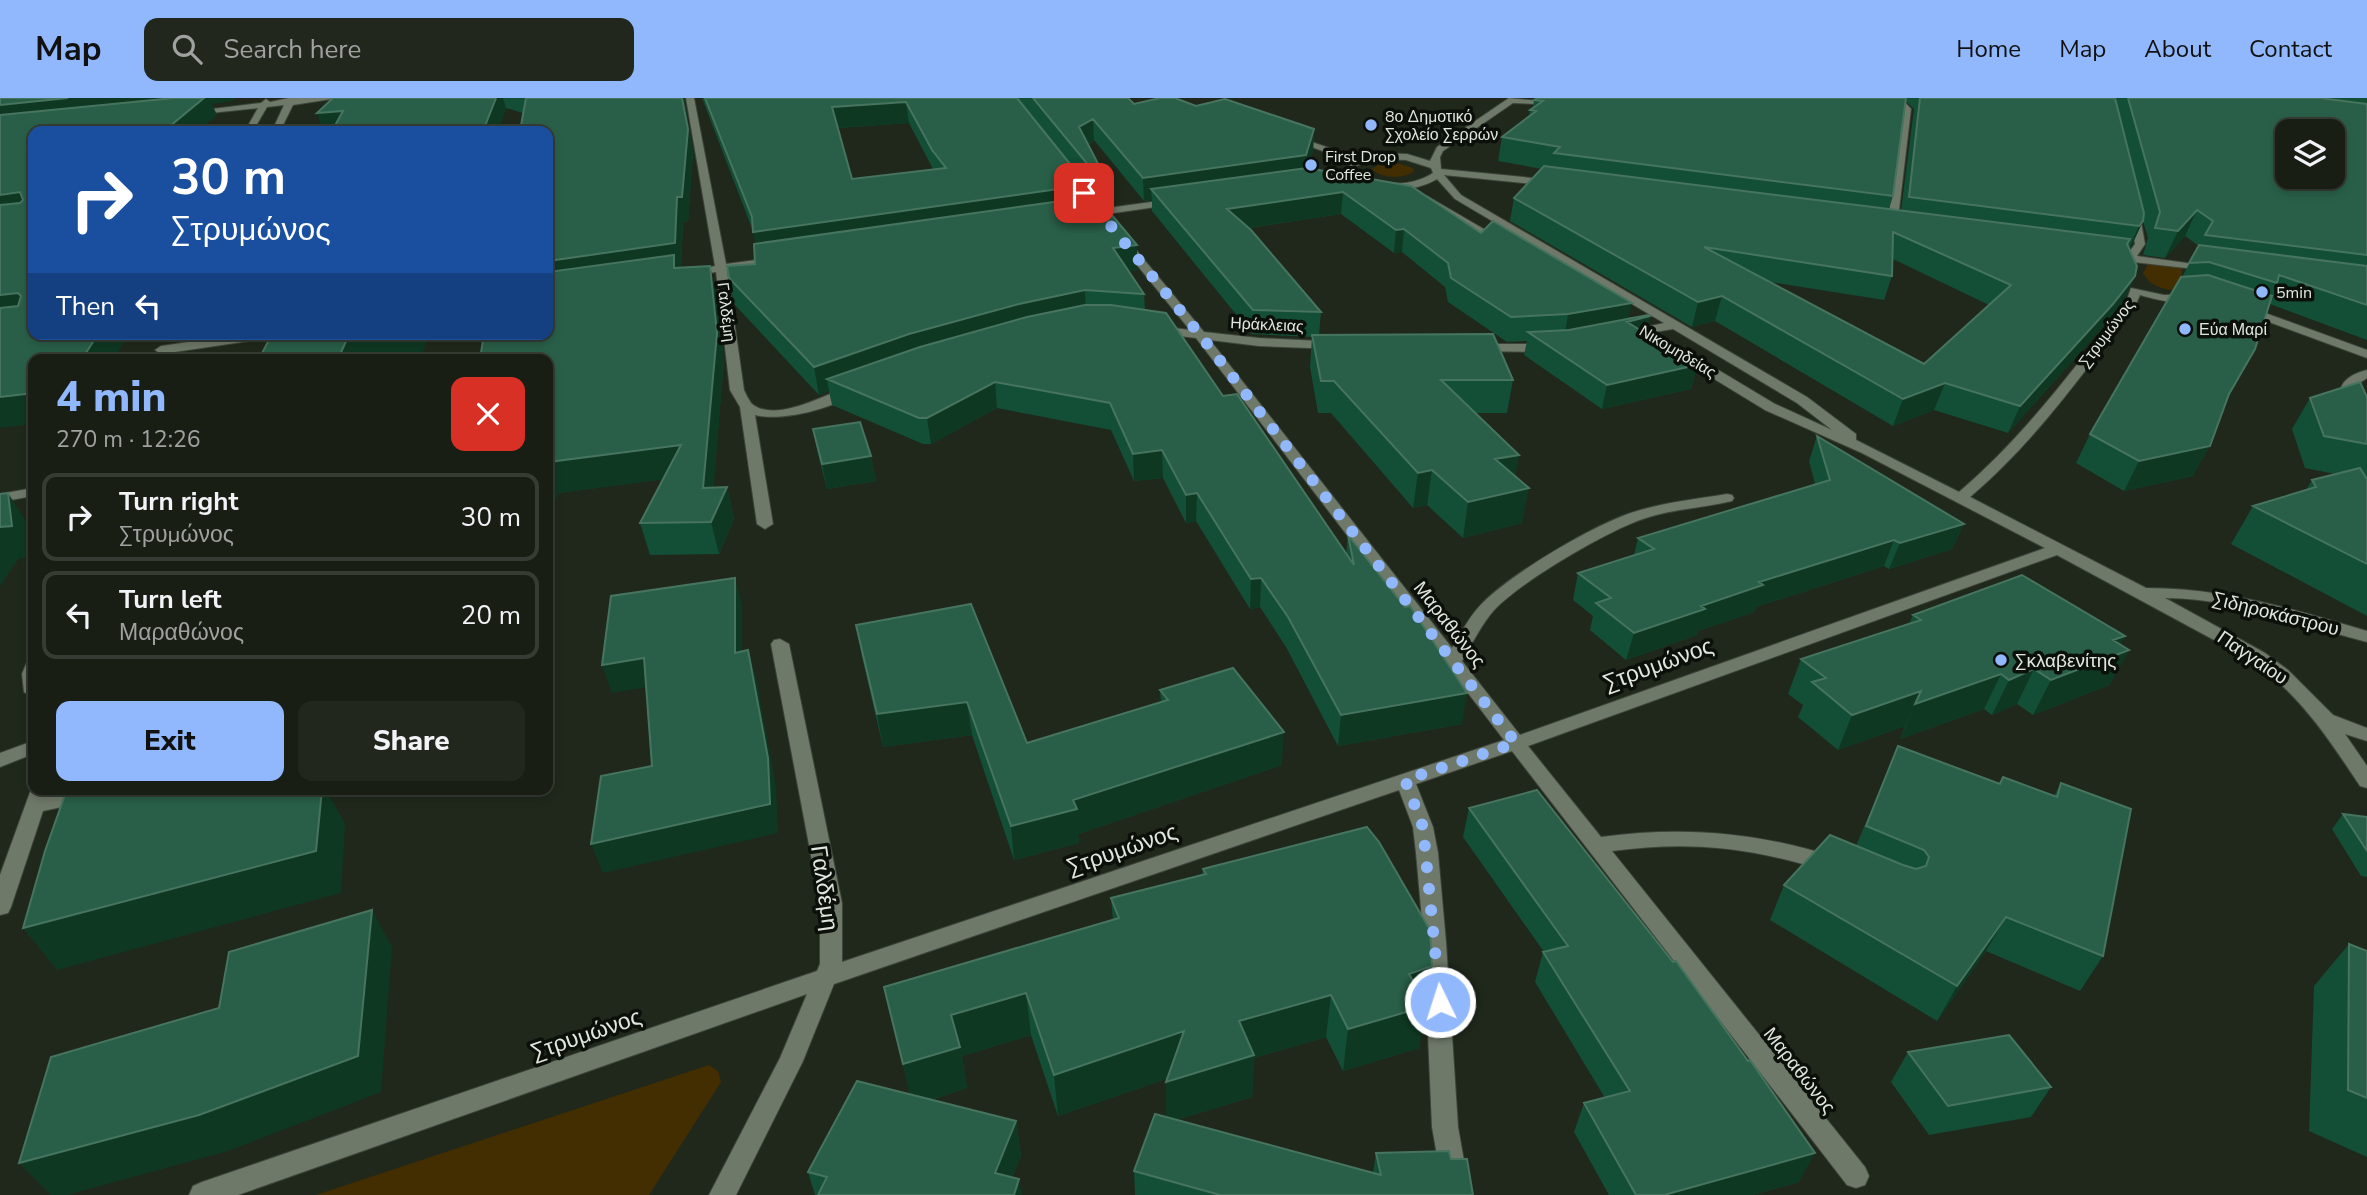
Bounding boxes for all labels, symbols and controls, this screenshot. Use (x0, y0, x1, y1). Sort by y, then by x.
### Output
search box (144, 18, 634, 81)
text: Map (35, 27, 102, 72)
icon: search (168, 30, 206, 68)
text: Search here (224, 32, 361, 67)
text: Home (1956, 33, 2021, 65)
text: Map (2059, 33, 2106, 65)
text: About (2144, 33, 2211, 65)
text: Contact (2249, 33, 2332, 65)
place label: 8ο Δημοτικό Σχολείο Σερρών (1385, 106, 1498, 146)
marker: 8ο Δημοτικό Σχολείο Σερρών (1363, 117, 1379, 133)
map controls (2275, 119, 2345, 189)
button: layers (2275, 119, 2345, 189)
text: 30 m (171, 144, 286, 211)
place label: First Drop Coffee (1325, 146, 1396, 186)
icon: right (56, 154, 147, 245)
marker: First Drop Coffee (1303, 157, 1319, 173)
pin (1054, 163, 1114, 223)
icon: arrive (1065, 174, 1103, 212)
text: Στρυμώνος (171, 208, 331, 251)
street label: Γαλδέμη (711, 281, 741, 343)
place label: 5min (2276, 282, 2312, 304)
marker: 5min (2254, 284, 2270, 300)
icon: left (129, 287, 167, 325)
text: Then (56, 289, 115, 324)
street label: Στρυμώνος (2074, 295, 2140, 372)
street label: Ηράκλειας (1230, 312, 1305, 338)
place label: Εύα Μαρί (2199, 319, 2267, 341)
street label: Νικομηδείας (1635, 320, 1720, 384)
marker: Εύα Μαρί (2177, 321, 2193, 337)
text: 4 min (56, 369, 166, 426)
button: close (451, 377, 525, 451)
text: 270 m · 12:26 (56, 424, 201, 455)
text: Turn right (119, 484, 238, 519)
icon: right (60, 498, 98, 536)
text: 30 m (461, 500, 521, 535)
text: Στρυμώνος (119, 519, 234, 550)
street label: Μαραθώνος (1407, 576, 1491, 673)
text: Turn left (119, 582, 222, 617)
street label: Σιδηροκάστρου (2210, 586, 2342, 642)
icon: left (60, 596, 98, 634)
text: 20 m (461, 598, 521, 633)
text: Μαραθώνος (119, 617, 244, 648)
street label: Παγγαίου (2212, 625, 2293, 691)
street label: Στρυμώνος (1599, 630, 1717, 699)
place label: Σκλαβενίτης (2015, 648, 2116, 674)
marker: Σκλαβενίτης (1993, 652, 2009, 668)
button: Exit (56, 701, 284, 781)
button: Share (298, 701, 525, 781)
street label: Στρυμώνος (1063, 816, 1181, 883)
street label: Γαλδέμη (803, 843, 846, 933)
position arrow (1403, 965, 1477, 1039)
street label: Στρυμώνος (527, 1001, 645, 1068)
street label: Μαραθώνος (1757, 1022, 1841, 1119)

